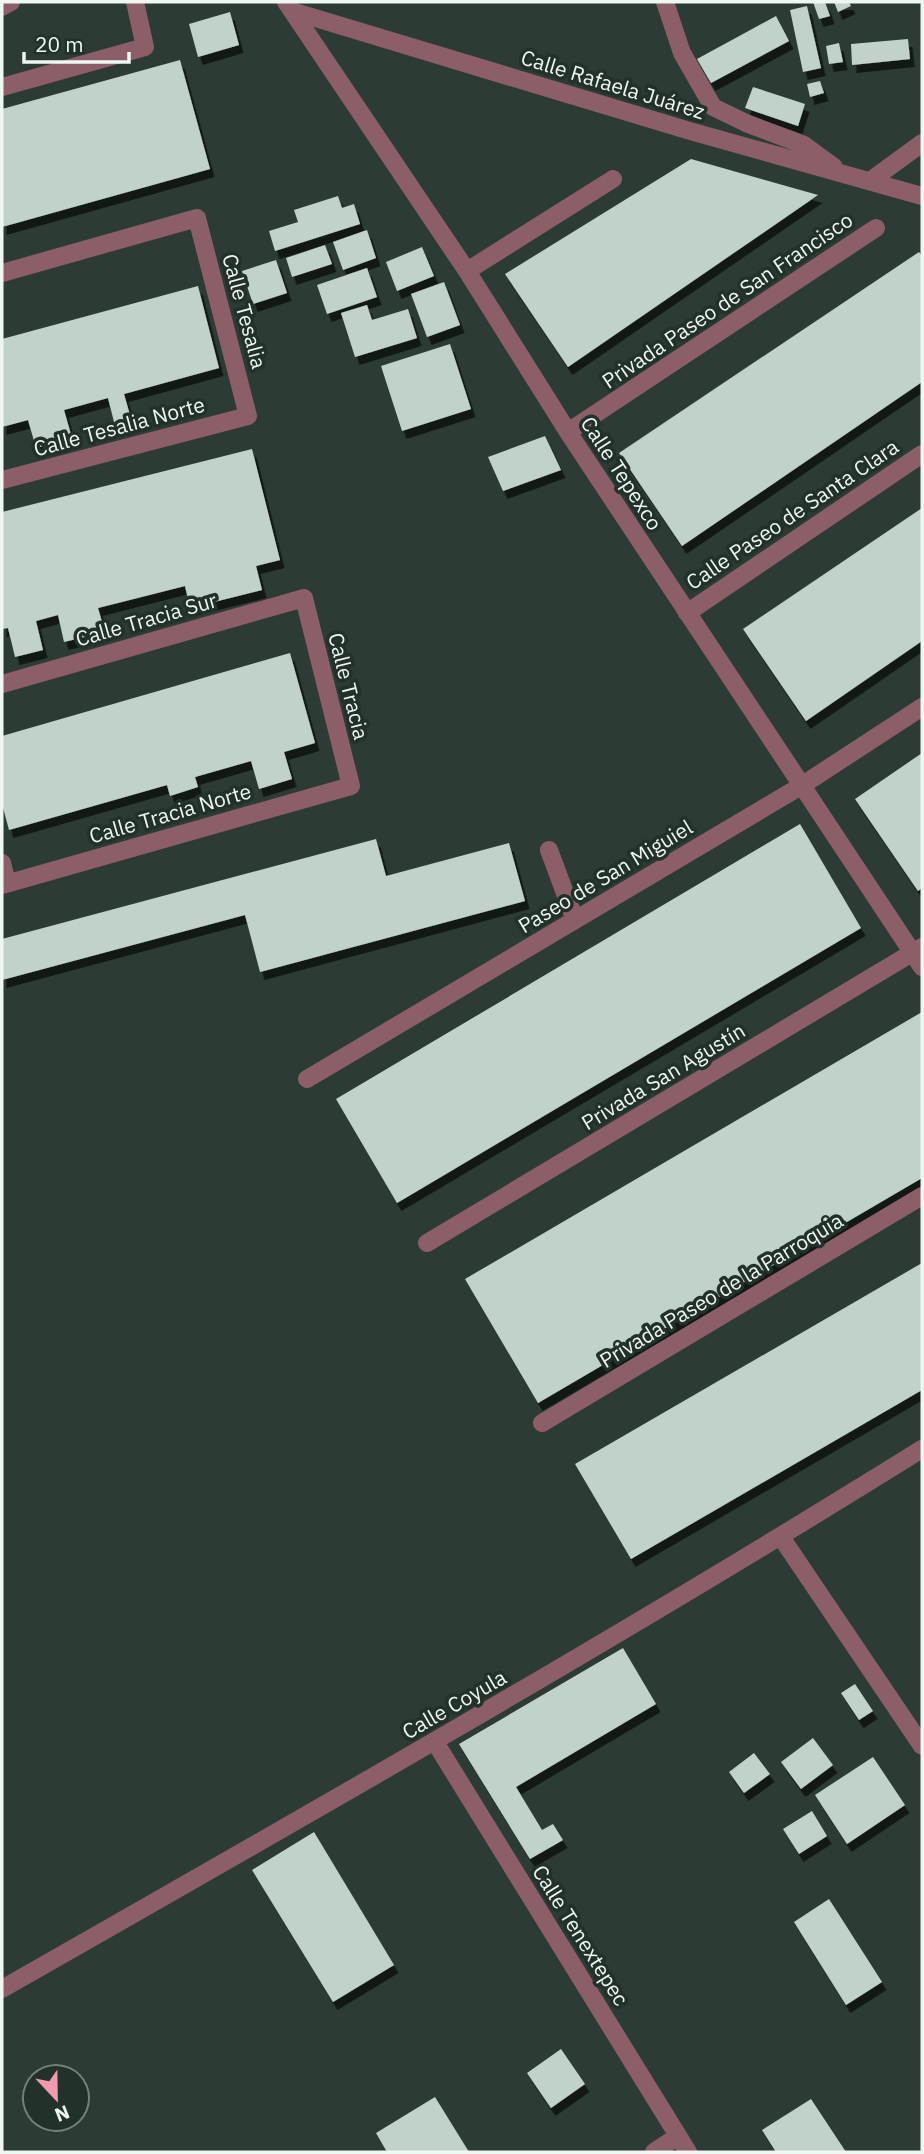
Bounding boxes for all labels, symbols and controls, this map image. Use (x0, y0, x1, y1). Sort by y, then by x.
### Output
scale bar (24, 21, 130, 65)
text: 20 m (35, 30, 84, 58)
street label: Calle Rafaela Juárez (518, 43, 708, 125)
street label: Privada Paseo de San Francisco (596, 205, 858, 395)
street label: Calle Tesalia (216, 250, 274, 372)
street label: Calle Tesalia Norte (30, 390, 208, 462)
street label: Calle Tepexco (575, 411, 669, 535)
street label: Calle Paseo de Santa Clara (680, 432, 904, 596)
street label: Calle Tracia Sur (72, 585, 220, 653)
street label: Calle Tracia (322, 630, 376, 742)
street label: Calle Tracia Norte (86, 777, 254, 849)
street label: Paseo de San Miguiel (513, 813, 698, 939)
street label: Privada San Agustín (576, 1016, 750, 1136)
street label: Privada Paseo de la Parroquia (594, 1206, 848, 1374)
street label: Calle Coyula (397, 1663, 511, 1745)
street label: Calle Tenextepec (526, 1859, 636, 2011)
north arrow (21, 2063, 91, 2133)
text: N (51, 2100, 73, 2127)

